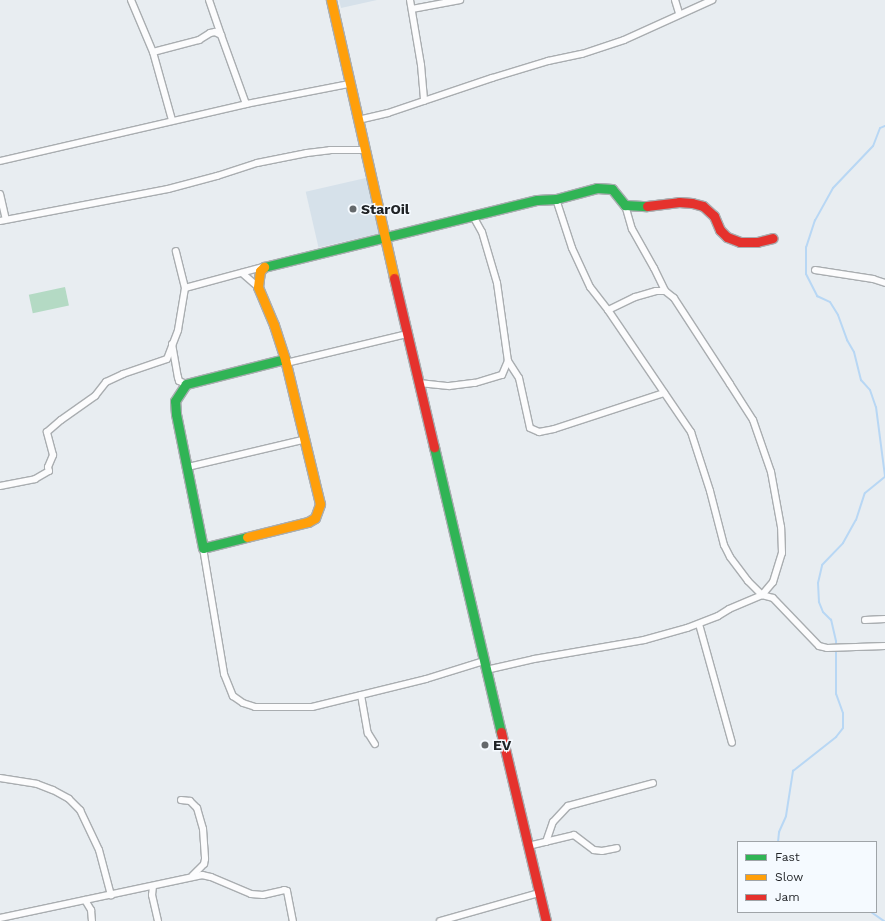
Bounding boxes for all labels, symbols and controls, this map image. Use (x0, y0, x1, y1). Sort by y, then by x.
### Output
place label: StarOil (361, 201, 409, 217)
marker: StarOil (348, 204, 358, 214)
place label: EV (493, 737, 511, 753)
marker: EV (480, 740, 490, 750)
legend (737, 841, 877, 913)
text: Fast (775, 850, 800, 864)
text: Slow (775, 870, 803, 884)
text: Jam (775, 890, 800, 904)

